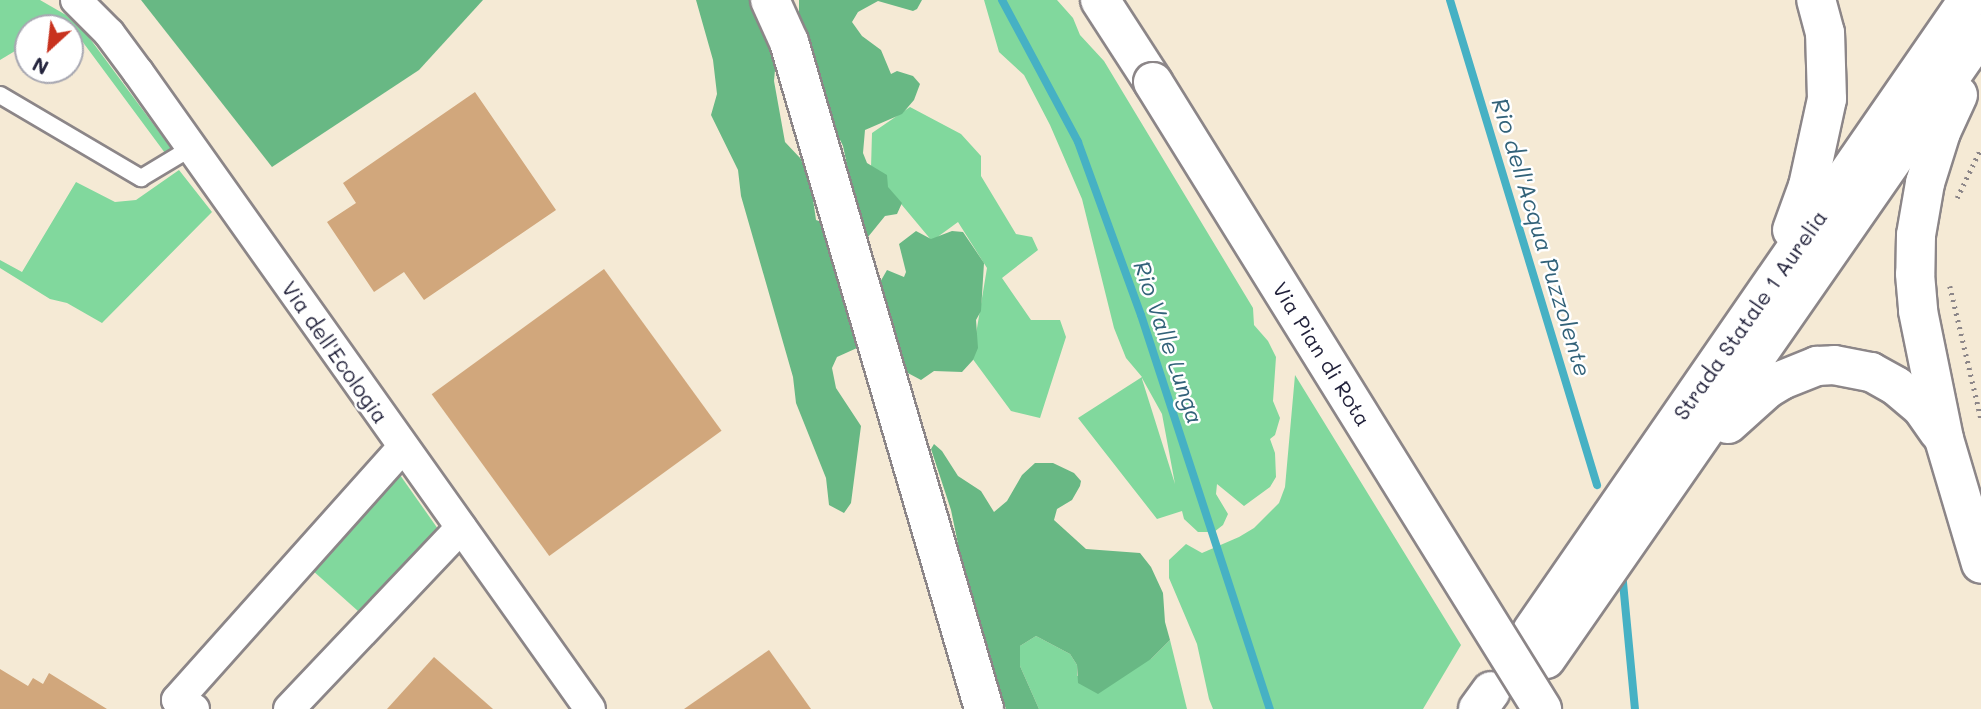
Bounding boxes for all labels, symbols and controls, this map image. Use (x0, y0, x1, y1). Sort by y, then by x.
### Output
north arrow (14, 14, 84, 84)
text: N (28, 52, 52, 81)
water label: Rio dell'Acqua Puzzolente (1486, 94, 1598, 380)
street label: Strada Statale 1 Aurelia (1668, 205, 1832, 425)
water label: Rio Valle Lunga (1128, 257, 1210, 427)
street label: Via dell'Ecologia (277, 276, 393, 428)
street label: Via Pian di Rota (1268, 277, 1376, 431)

